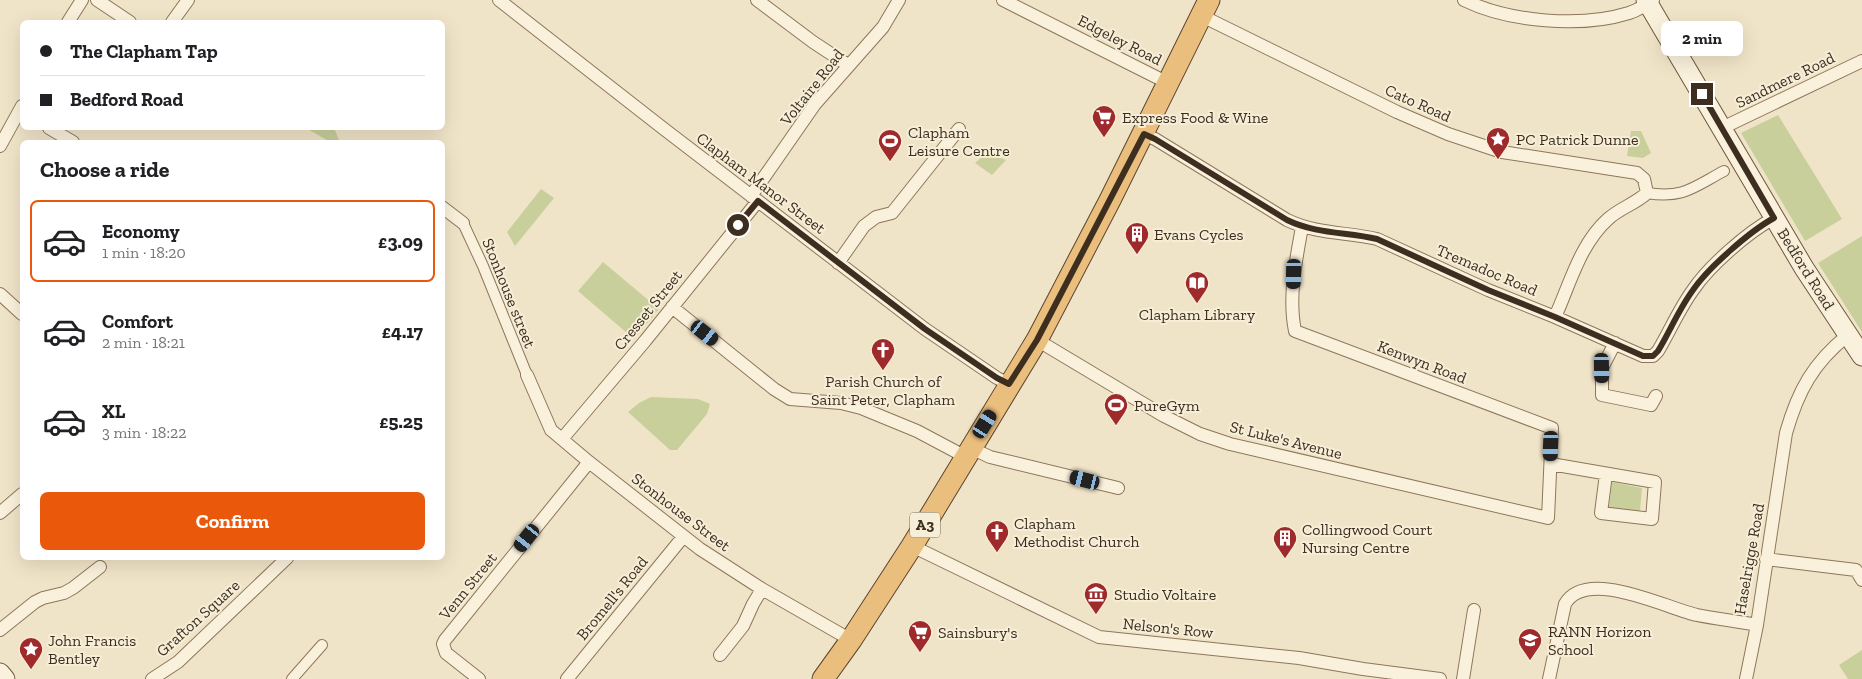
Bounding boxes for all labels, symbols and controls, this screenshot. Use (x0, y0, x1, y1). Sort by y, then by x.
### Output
street label: Edgeley Road (1075, 11, 1165, 69)
callout: 2 min (1661, 22, 1743, 56)
text: 2 min (1682, 29, 1722, 48)
text: The Clapham Tap (70, 40, 218, 63)
street label: Voltaire Road (776, 45, 848, 130)
street label: Sandmere Road (1732, 48, 1838, 112)
street label: Cato Road (1382, 80, 1454, 126)
route end (1691, 83, 1713, 105)
text: Bedford Road (70, 88, 183, 111)
supermarket icon: Express Food & Wine (1091, 104, 1117, 138)
place label: Express Food & Wine (1122, 108, 1268, 127)
place label: Clapham Leisure Centre (908, 123, 1010, 160)
place icon: PC Patrick Dunne (1485, 126, 1511, 160)
street label: Clapham Manor Street (693, 128, 829, 238)
sports icon: Clapham Leisure Centre (877, 128, 903, 162)
place label: PC Patrick Dunne (1516, 130, 1639, 149)
text: Choose a ride (40, 156, 170, 183)
route start (727, 214, 749, 236)
icon: car (42, 219, 87, 264)
text: Economy (102, 220, 180, 243)
building icon: Evans Cycles (1124, 221, 1150, 255)
place label: Evans Cycles (1154, 225, 1244, 244)
street label: Bedford Road (1773, 225, 1839, 314)
text: £3.09 (378, 230, 423, 253)
street label: Stonhouse street (478, 235, 540, 351)
street label: Tremadoc Road (1434, 240, 1541, 300)
text: 1 min · 18:20 (102, 243, 186, 262)
car (1286, 259, 1301, 289)
street label: Cresset Street (610, 266, 686, 354)
library icon: Clapham Library (1184, 270, 1210, 304)
place label: Clapham Library (1139, 305, 1256, 324)
icon: car (42, 309, 87, 354)
text: Comfort (102, 310, 173, 333)
car (688, 318, 721, 348)
text: £4.17 (382, 320, 423, 343)
text: 2 min · 18:21 (102, 333, 185, 352)
street label: Kenwyn Road (1375, 336, 1469, 388)
church icon: Parish Church of Saint Peter, Clapham (870, 337, 896, 371)
car (1594, 353, 1609, 383)
place label: Parish Church of Saint Peter, Clapham (811, 372, 955, 409)
sports icon: PureGym (1103, 392, 1129, 426)
place label: PureGym (1134, 396, 1200, 415)
icon: car (42, 399, 87, 444)
text: XL (102, 400, 125, 423)
car (970, 407, 999, 441)
text: £5.25 (379, 410, 423, 433)
street label: St Luke's Avenue (1228, 417, 1344, 463)
text: 3 min · 18:22 (102, 423, 187, 442)
car (1542, 431, 1559, 461)
street label: Stonhouse Street (628, 469, 734, 555)
car (1068, 469, 1101, 491)
button: Confirm (40, 492, 425, 550)
street label: Haselrigge Road (1730, 502, 1768, 616)
road number: A3 (910, 512, 940, 538)
place label: Clapham Methodist Church (1014, 514, 1140, 551)
church icon: Clapham Methodist Church (984, 519, 1010, 553)
place label: Collingwood Court Nursing Centre (1302, 520, 1433, 557)
car (511, 522, 542, 554)
building icon: Collingwood Court Nursing Centre (1272, 525, 1298, 559)
street label: Venn Street (435, 549, 501, 624)
street label: Bromell's Road (572, 552, 652, 644)
street label: Grafton Square (152, 576, 244, 660)
museum icon: Studio Voltaire (1083, 581, 1109, 615)
place label: Studio Voltaire (1114, 585, 1216, 604)
street label: Nelson's Row (1122, 614, 1215, 642)
supermarket icon: Sainsbury's (907, 619, 933, 653)
place label: RANN Horizon School (1548, 622, 1652, 659)
place label: Sainsbury's (938, 623, 1017, 642)
school or university icon: RANN Horizon School (1517, 627, 1543, 661)
place label: John Francis Bentley (48, 631, 136, 668)
place icon: John Francis Bentley (18, 636, 44, 670)

